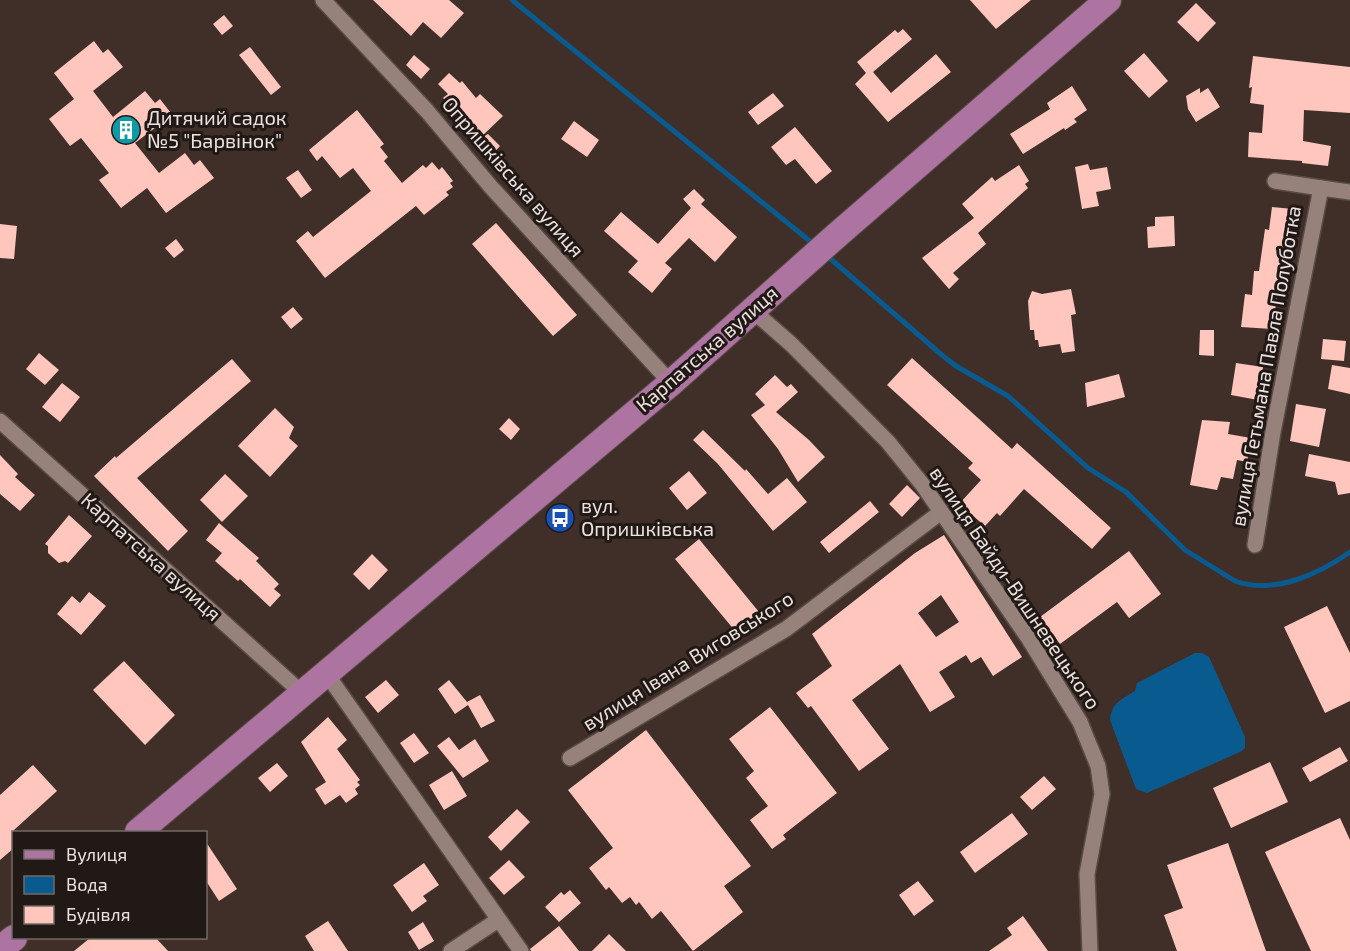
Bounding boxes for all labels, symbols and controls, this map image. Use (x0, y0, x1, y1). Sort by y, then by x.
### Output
street label: Опришківська вулиця (437, 91, 590, 262)
place label: Дитячий садок №5 "Барвінок" (147, 105, 287, 152)
building icon: Дитячий садок №5 "Барвінок" (110, 114, 142, 146)
street label: вулиця Гетьмана Павла Полуботка (1225, 204, 1306, 528)
street label: Карпатська вулиця (631, 280, 783, 417)
street label: вулиця Байди-Вишневецького (925, 462, 1106, 714)
street label: Карпатська вулиця (76, 487, 227, 626)
place label: вул. Опришківська (581, 493, 714, 540)
bus stop icon: вул. Опришківська (544, 502, 576, 534)
street label: вулиця Івана Виговського (578, 585, 798, 736)
legend (12, 831, 207, 939)
text: Вулиця (66, 843, 127, 865)
text: Вода (66, 873, 108, 895)
text: Будівля (66, 903, 130, 925)

